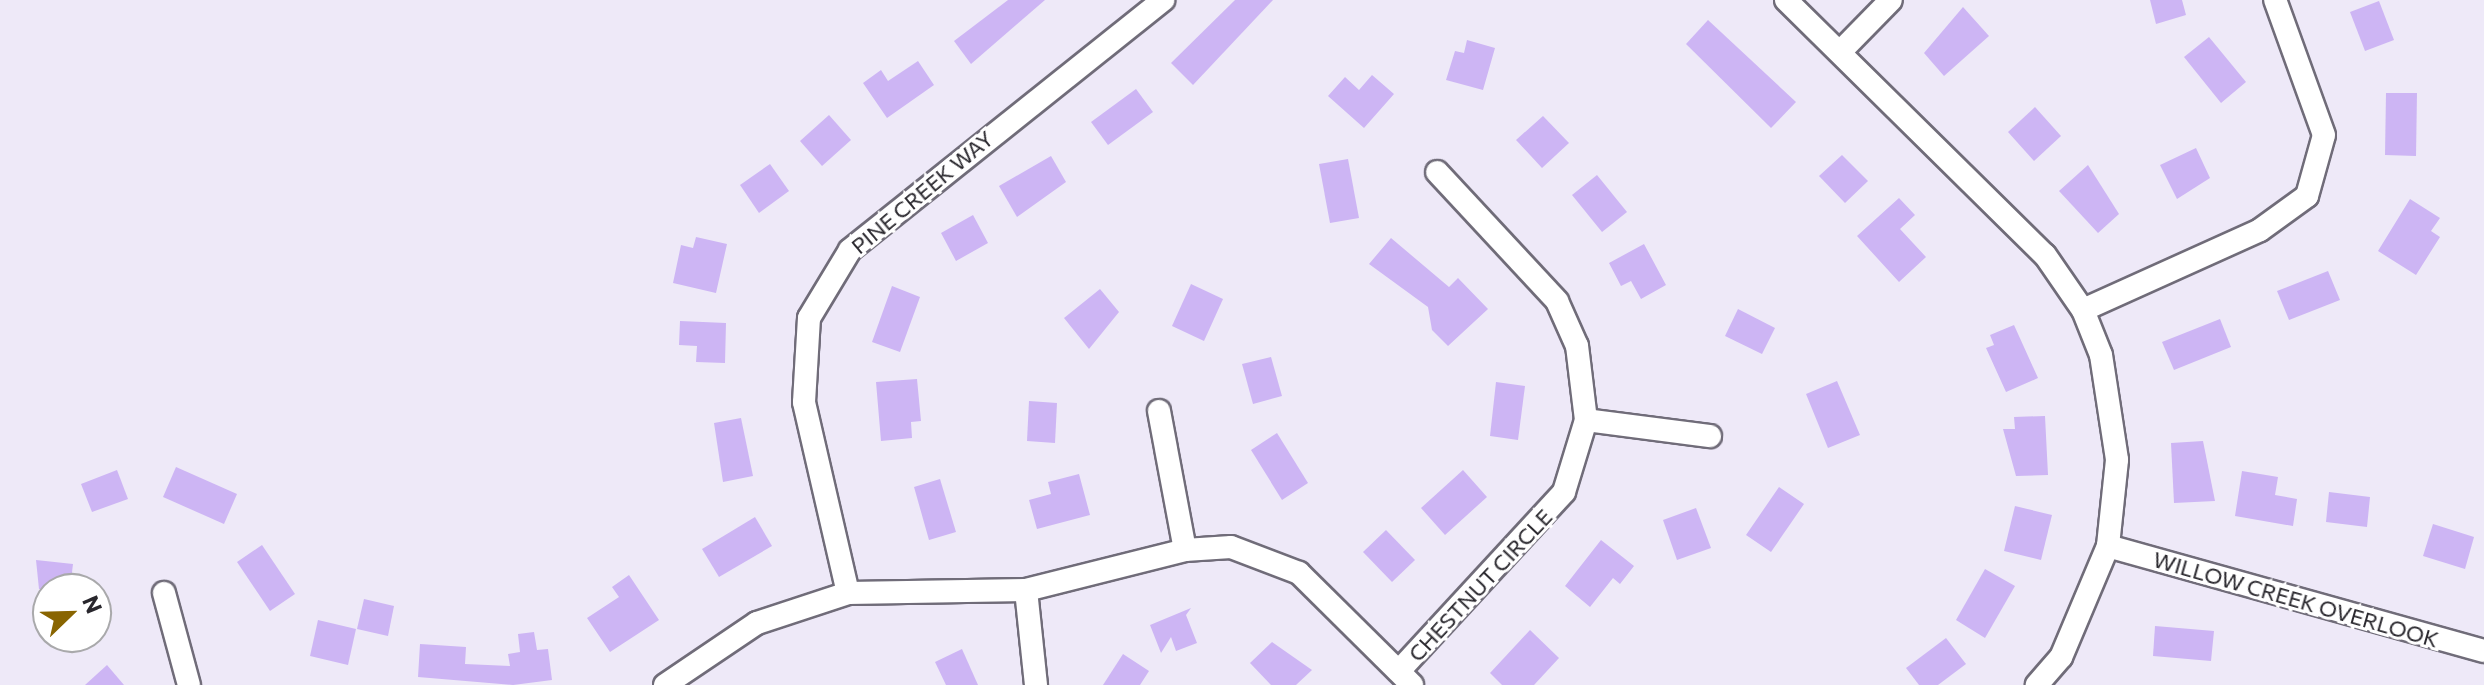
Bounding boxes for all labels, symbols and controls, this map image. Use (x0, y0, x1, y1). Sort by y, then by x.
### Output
street label: PINE CREEK WAY (846, 125, 998, 259)
street label: CHESTNUT CIRCLE (1403, 503, 1557, 667)
street label: WILLOW CREEK OVERLOOK (2150, 546, 2442, 652)
north arrow (32, 573, 112, 653)
text: N (77, 591, 108, 617)

